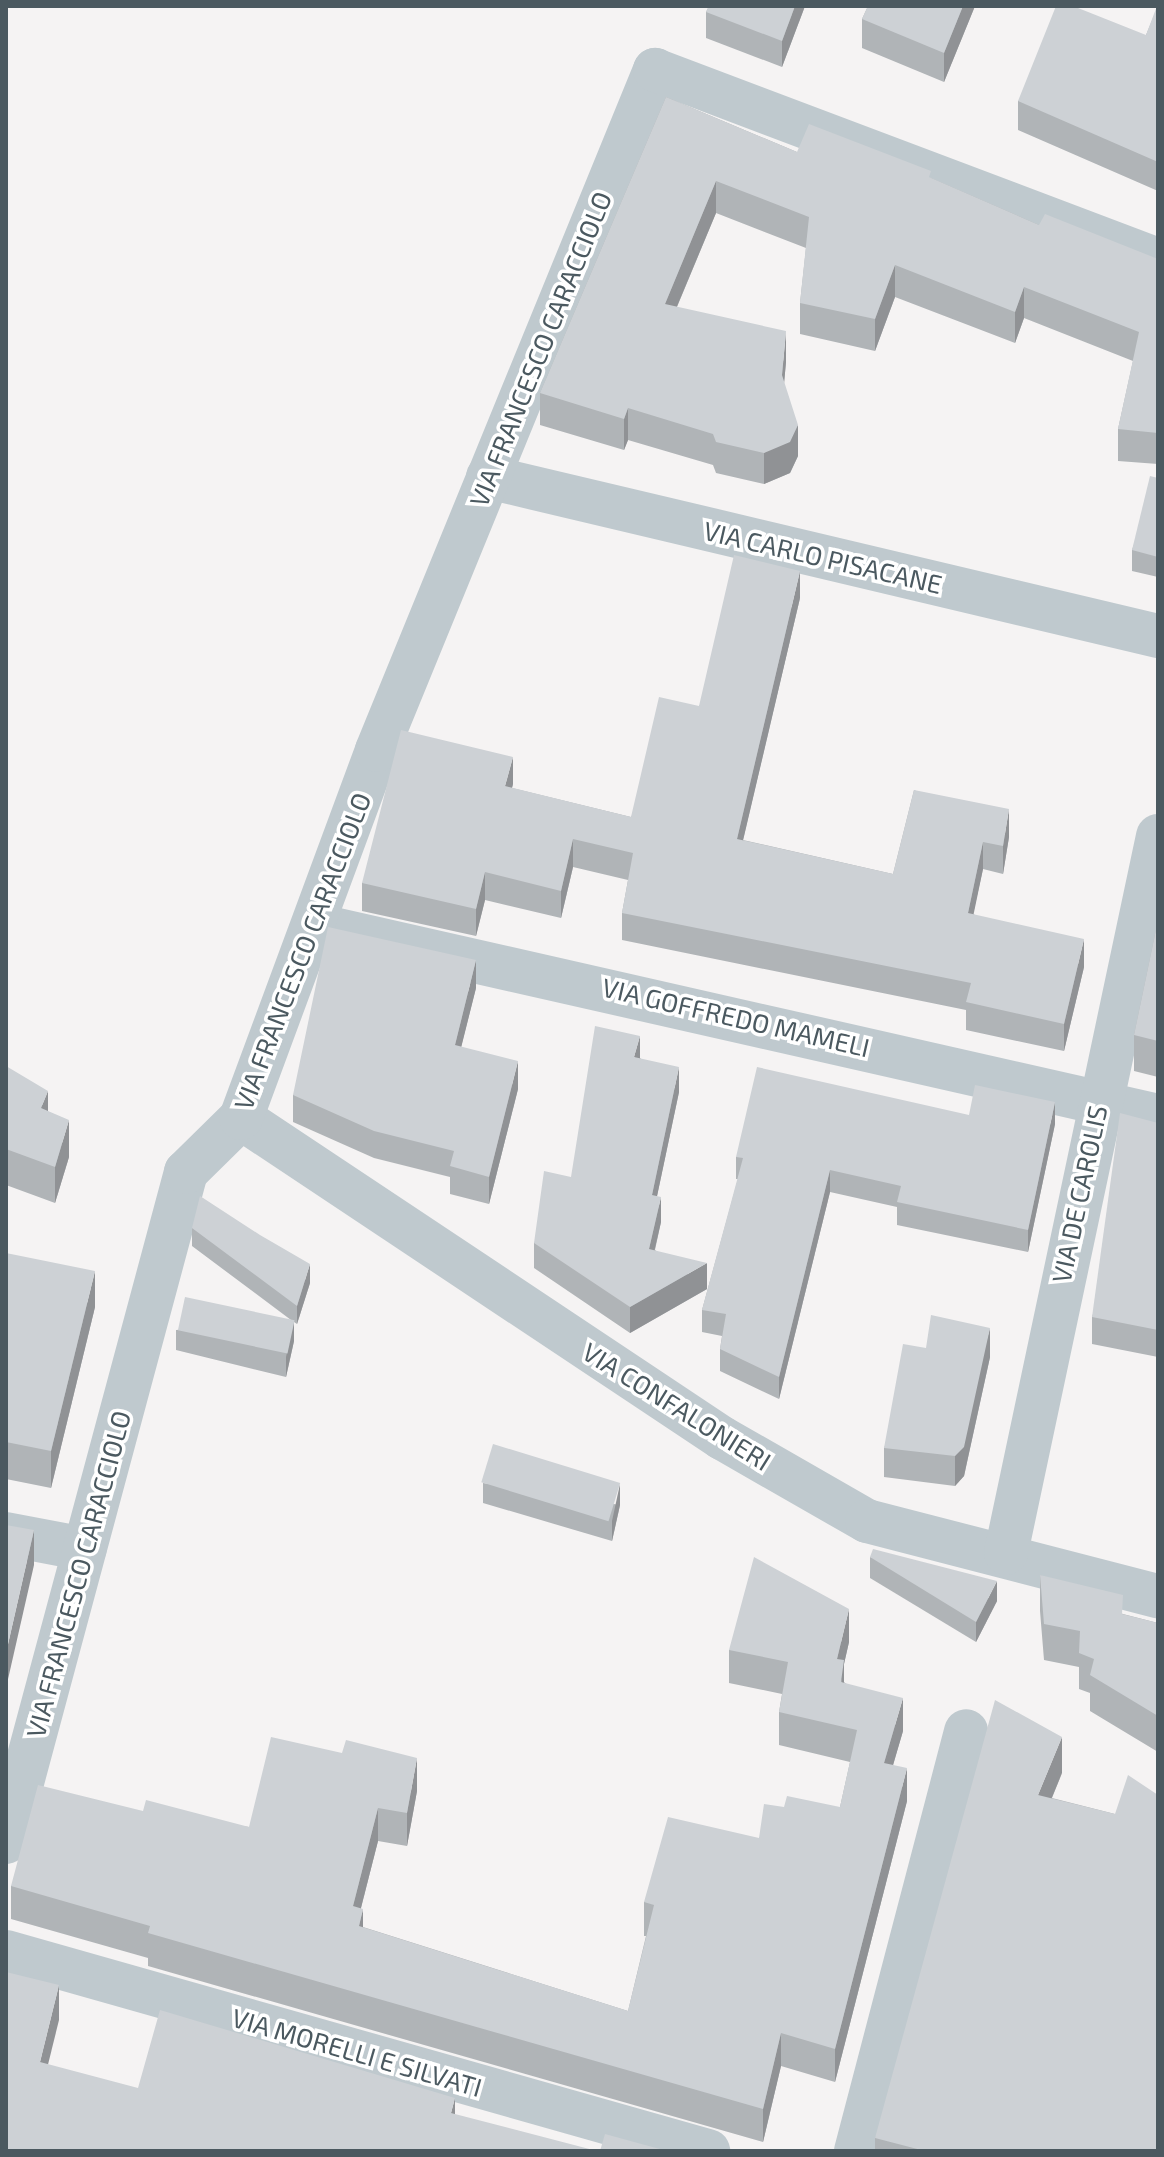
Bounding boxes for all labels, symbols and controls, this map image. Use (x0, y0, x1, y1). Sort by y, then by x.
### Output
street label: VIA FRANCESCO CARACCIOLO (462, 187, 618, 511)
street label: VIA CARLO PISACANE (700, 514, 946, 600)
street label: VIA FRANCESCO CARACCIOLO (227, 788, 377, 1114)
street label: VIA GOFFREDO MAMELI (599, 971, 873, 1063)
street label: VIA DE CAROLIS (1045, 1102, 1113, 1286)
street label: VIA CONFALONIERI (577, 1335, 777, 1477)
street label: VIA FRANCESCO CARACCIOLO (19, 1407, 137, 1741)
street label: VIA MORELLI E SILVATI (228, 2001, 486, 2103)

